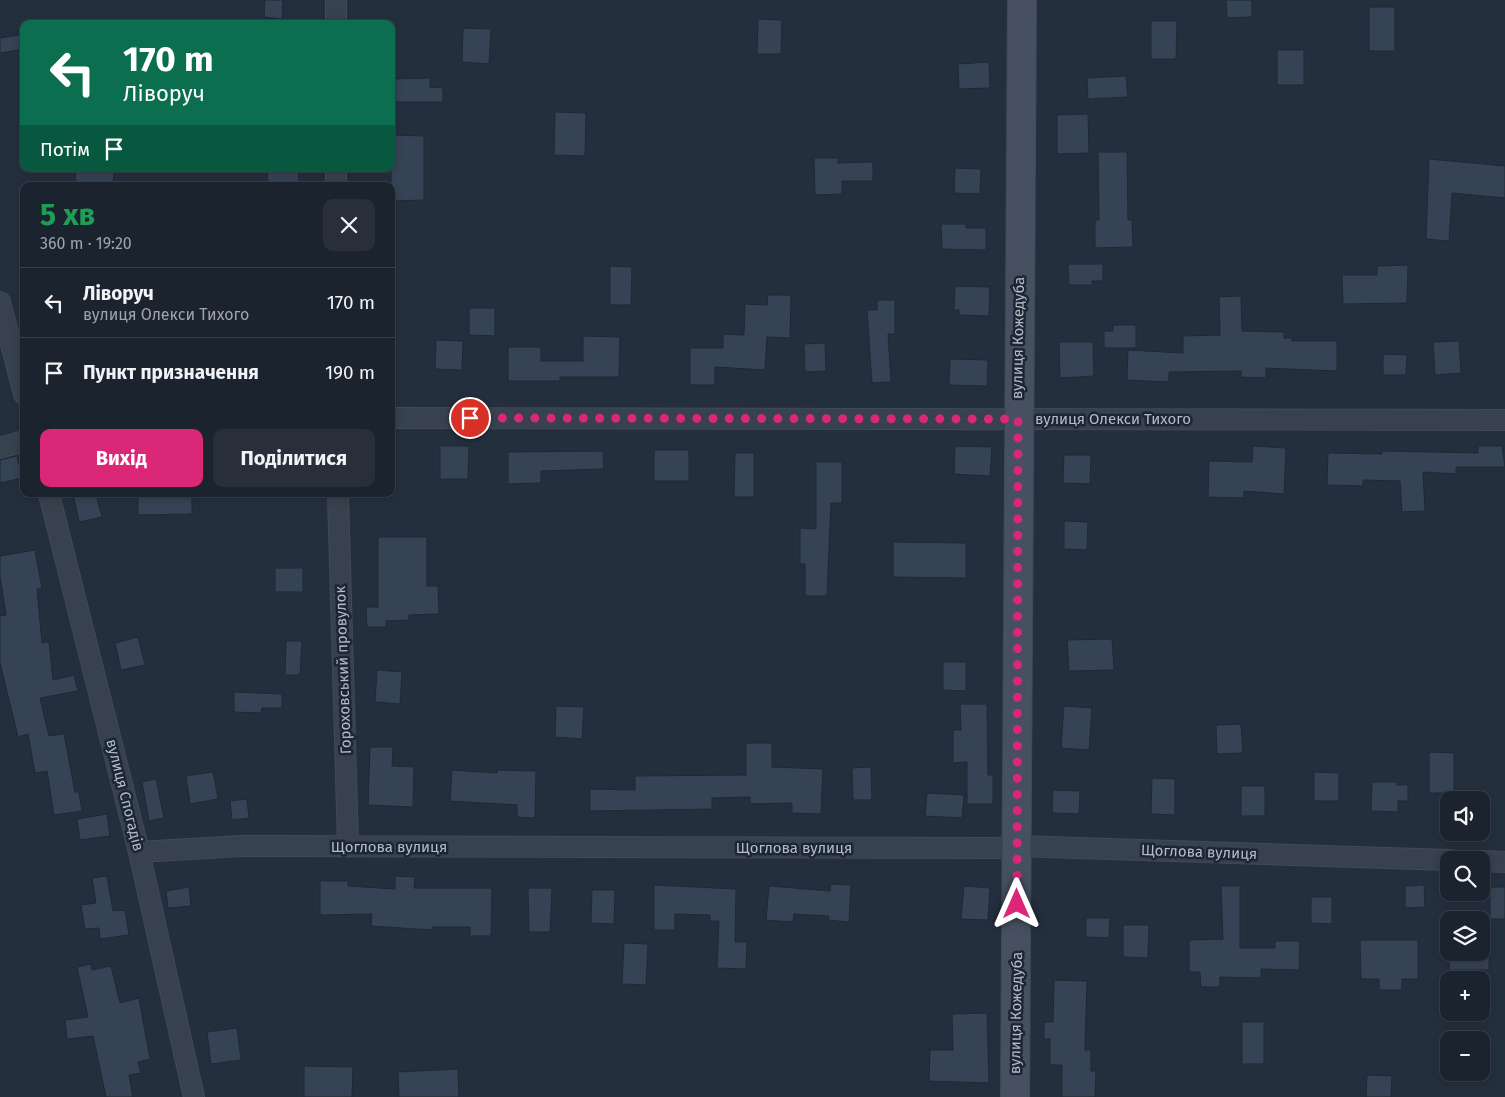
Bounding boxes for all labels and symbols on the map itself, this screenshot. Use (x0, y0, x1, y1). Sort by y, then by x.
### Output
street label: вулиця Кожедуба (1008, 277, 1028, 399)
pin (449, 397, 491, 439)
street label: вулиця Олекси Тихого (1035, 410, 1191, 428)
street label: Гороховський провулок (331, 585, 355, 755)
street label: вулиця Спогадів (102, 737, 148, 853)
street label: Щоглова вулиця (331, 838, 447, 856)
street label: Щоглова вулиця (736, 839, 852, 857)
street label: Щоглова вулиця (1141, 841, 1257, 863)
position arrow (990, 877, 1042, 929)
street label: вулиця Кожедуба (1006, 952, 1026, 1074)

